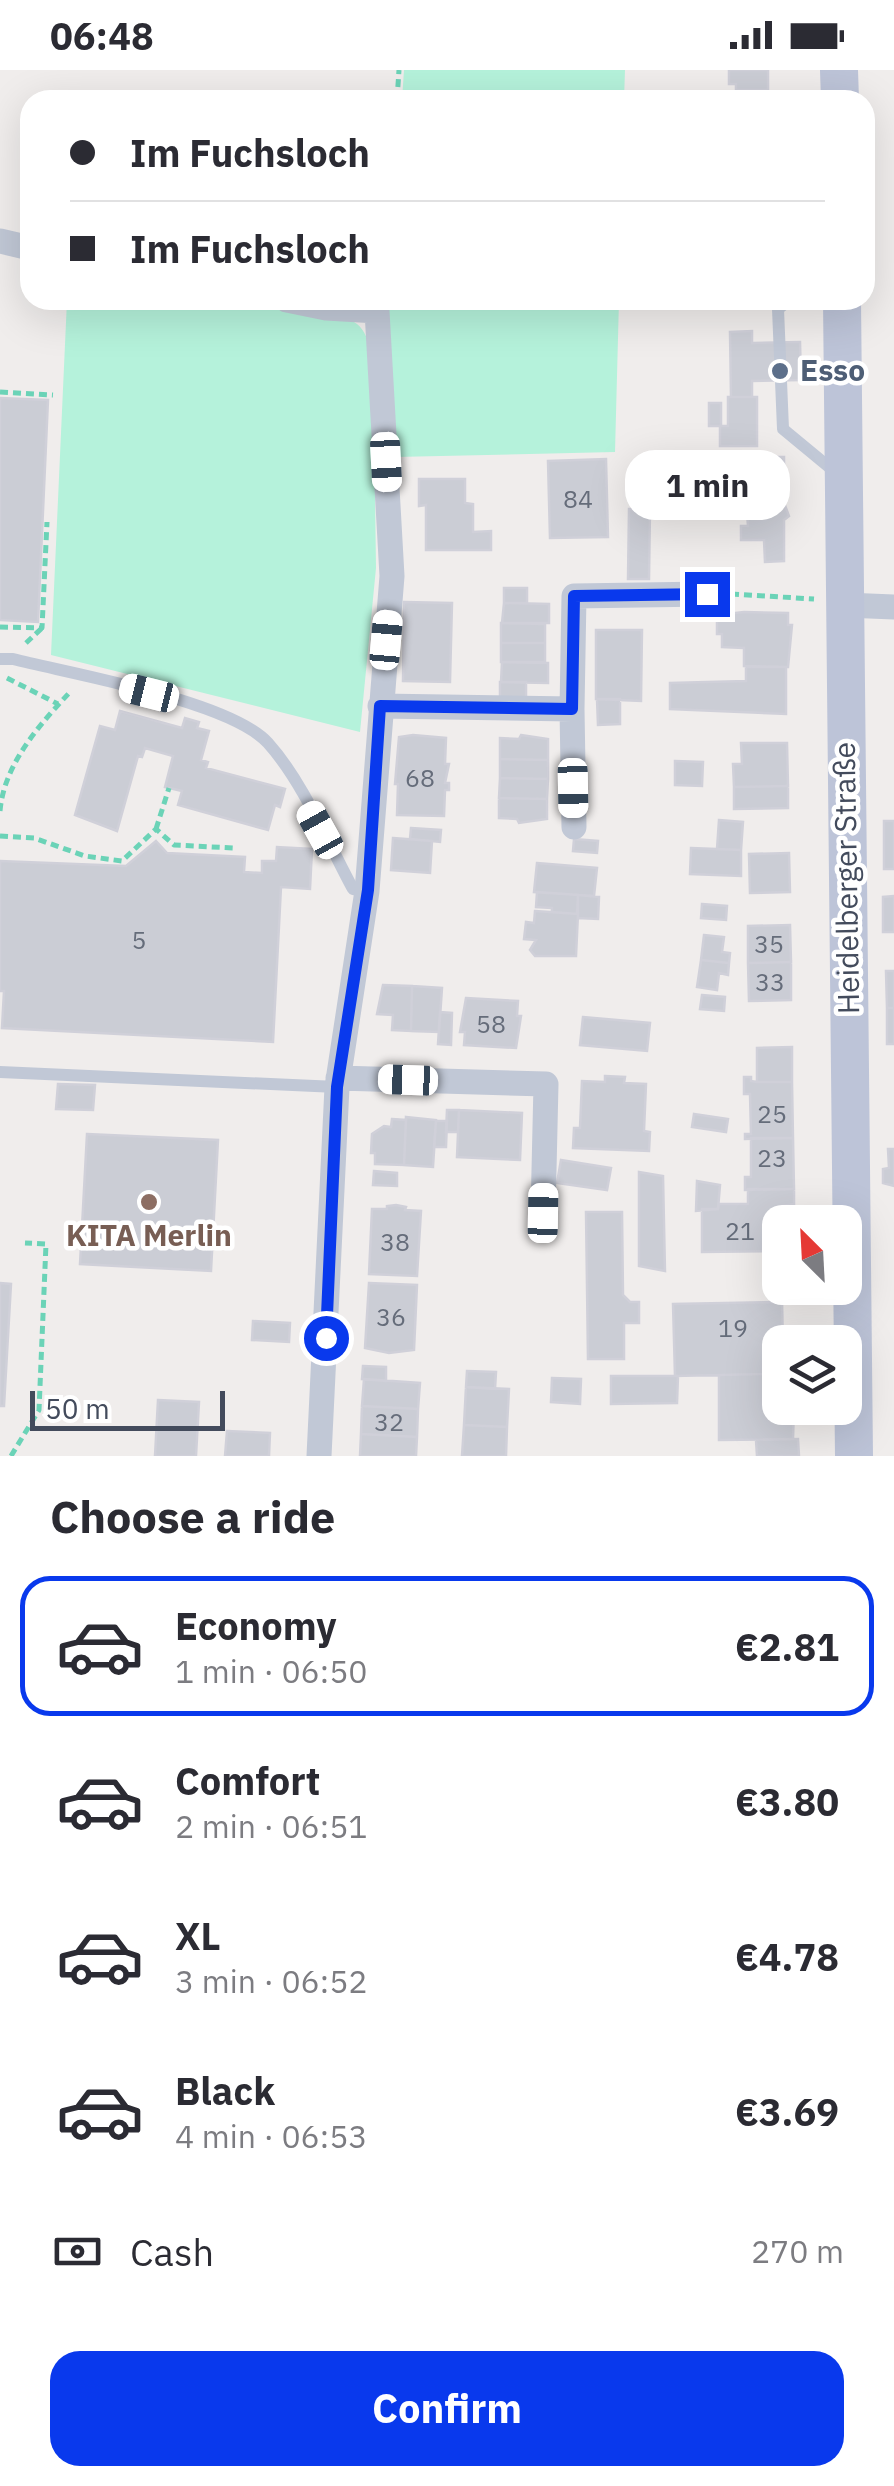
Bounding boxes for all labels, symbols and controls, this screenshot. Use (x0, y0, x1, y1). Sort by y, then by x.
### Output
text: 06:48 (50, 11, 154, 60)
text: Im Fuchsloch (130, 128, 370, 177)
text: Im Fuchsloch (130, 224, 370, 273)
place label: Esso (800, 350, 865, 389)
marker: Esso (769, 360, 791, 382)
car (369, 431, 403, 493)
callout: 1 min (624, 449, 790, 519)
text: 1 min (666, 464, 749, 506)
house number: 84 (563, 482, 593, 515)
route end (685, 572, 730, 617)
car (368, 609, 404, 671)
car (116, 671, 182, 715)
street label: Heidelberger Straße (824, 742, 867, 1014)
car (557, 758, 589, 818)
house number: 68 (405, 761, 435, 794)
car (292, 796, 348, 864)
house number: 5 (131, 923, 147, 956)
house number: 35 (754, 927, 784, 960)
house number: 33 (755, 965, 785, 998)
house number: 58 (476, 1007, 506, 1040)
car (377, 1064, 439, 1096)
house number: 25 (757, 1097, 787, 1130)
house number: 23 (757, 1141, 787, 1174)
car (527, 1183, 559, 1243)
marker: KITA Merlin (138, 1191, 160, 1213)
north arrow (762, 1205, 862, 1305)
map controls (762, 1205, 862, 1425)
house number: 21 (725, 1214, 755, 1247)
place label: KITA Merlin (66, 1215, 232, 1254)
house number: 38 (380, 1225, 410, 1258)
house number: 36 (376, 1300, 406, 1333)
house number: 19 (718, 1311, 748, 1344)
route start (304, 1316, 349, 1361)
button: layers (762, 1325, 862, 1425)
scale bar (30, 1386, 225, 1430)
text: 50 m (45, 1390, 110, 1427)
house number: 32 (374, 1405, 404, 1438)
text: Choose a ride (50, 1487, 335, 1545)
icon: car (55, 1601, 145, 1691)
text: Economy (175, 1601, 337, 1650)
text: €2.81 (735, 1622, 839, 1671)
text: 1 min · 06:50 (175, 1650, 368, 1692)
icon: car (55, 1756, 145, 1846)
text: Comfort (175, 1756, 320, 1805)
text: €3.80 (735, 1777, 839, 1826)
text: 2 min · 06:51 (175, 1805, 368, 1847)
icon: car (55, 1911, 145, 2001)
text: XL (175, 1911, 221, 1960)
text: €4.78 (735, 1932, 839, 1981)
text: 3 min · 06:52 (175, 1960, 368, 2002)
icon: car (55, 2066, 145, 2156)
text: Black (175, 2066, 275, 2115)
text: €3.69 (735, 2087, 839, 2136)
text: 4 min · 06:53 (175, 2115, 368, 2157)
icon: cash (50, 2224, 105, 2279)
text: Cash (130, 2227, 214, 2276)
text: 270 m (751, 2230, 844, 2272)
button: Confirm (50, 2351, 844, 2466)

